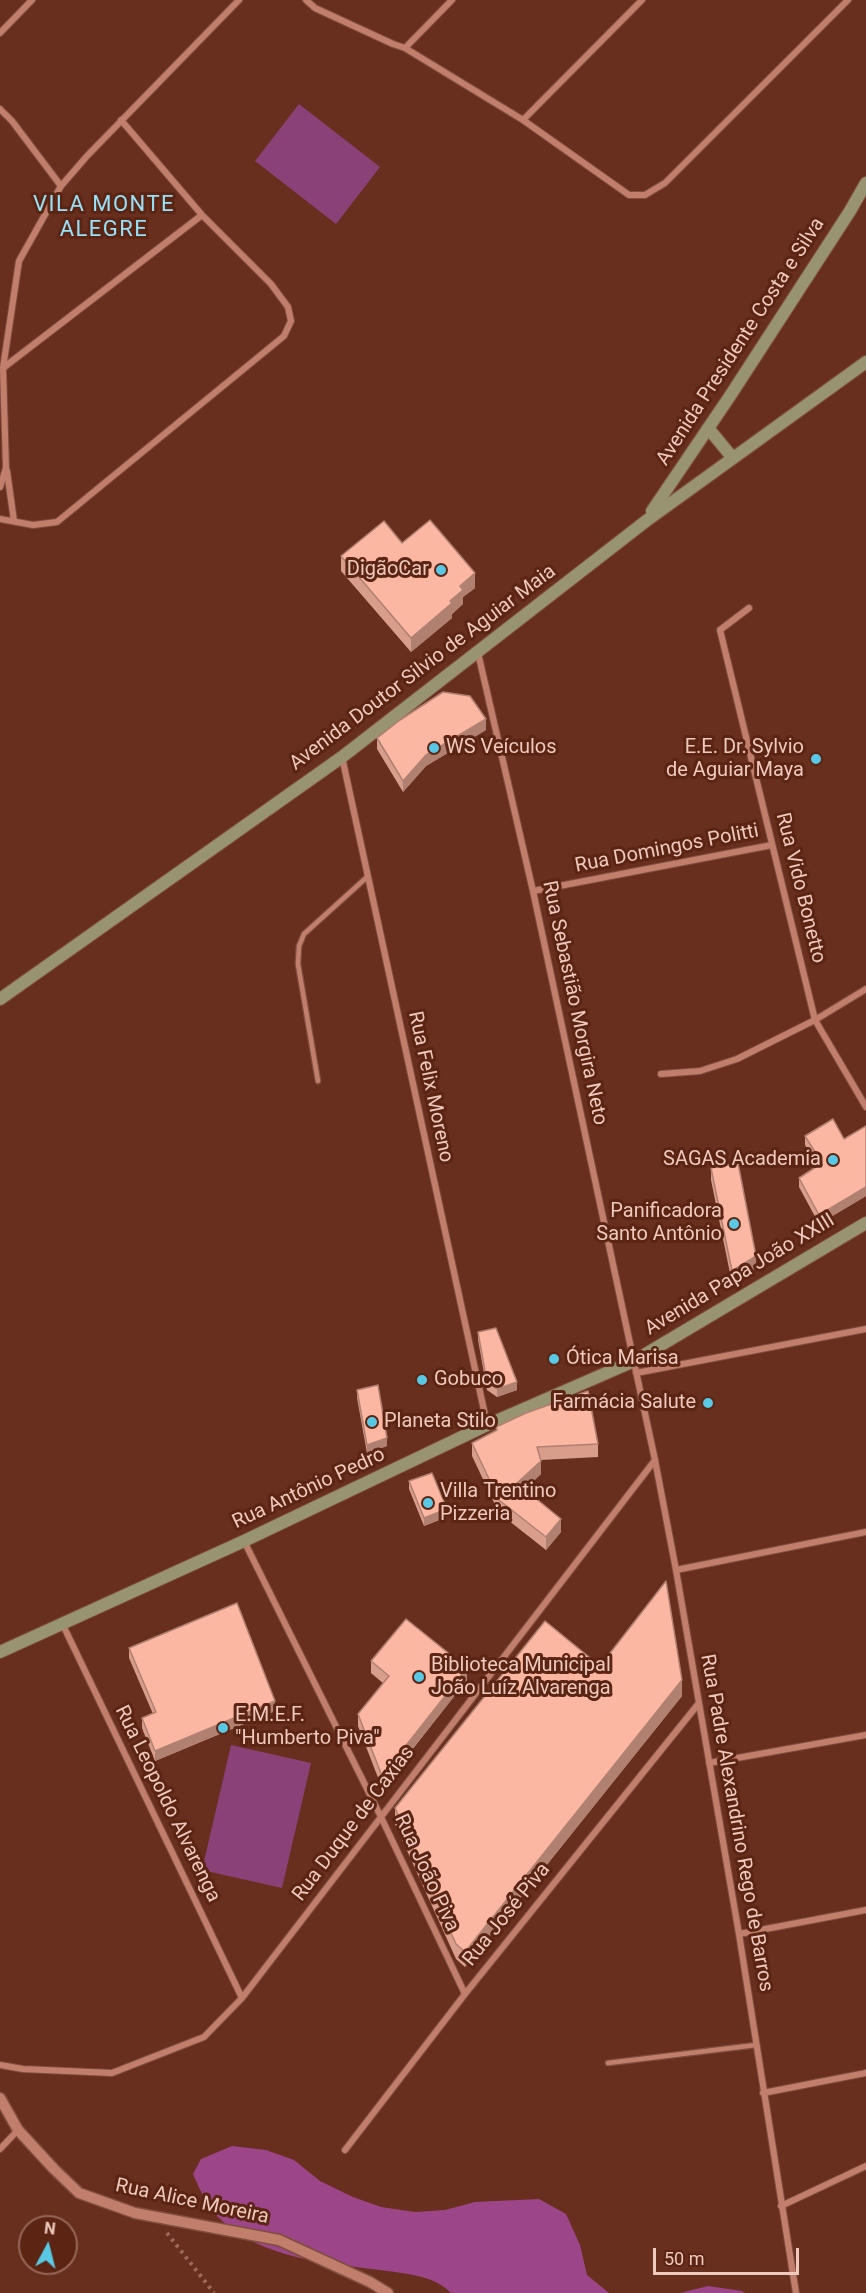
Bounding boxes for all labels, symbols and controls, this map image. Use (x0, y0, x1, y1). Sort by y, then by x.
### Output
district label: VILA MONTE ALEGRE (33, 192, 175, 243)
street label: Avenida Presidente Costa e Silva (652, 214, 830, 470)
place label: DigãoCar (347, 558, 429, 582)
street label: Avenida Doutor Silvio de Aguiar Maia (285, 560, 561, 776)
marker: DigãoCar (434, 563, 448, 577)
place label: WS Veículos (446, 736, 557, 760)
place label: E.E. Dr. Sylvio de Aguiar Maya (666, 736, 804, 783)
marker: WS Veículos (427, 741, 441, 755)
marker: E.E. Dr. Sylvio de Aguiar Maya (809, 752, 823, 766)
street label: Rua Vido Bonetto (770, 810, 830, 966)
street label: Rua Domingos Politti (573, 819, 761, 879)
street label: Rua Sebastião Morgira Neto (536, 879, 612, 1127)
street label: Rua Felix Moreno (402, 1009, 458, 1165)
place label: SAGAS Academia (663, 1148, 821, 1172)
marker: SAGAS Academia (826, 1153, 840, 1167)
place label: Panificadora Santo Antônio (596, 1200, 722, 1247)
street label: Avenida Papa João XXIII (641, 1209, 839, 1341)
marker: Panificadora Santo Antônio (727, 1217, 741, 1231)
place label: Ótica Marisa (566, 1347, 679, 1371)
marker: Ótica Marisa (547, 1352, 561, 1366)
place label: Gobuco (434, 1368, 503, 1392)
marker: Gobuco (415, 1373, 429, 1387)
place label: Farmácia Salute (552, 1391, 696, 1415)
marker: Farmácia Salute (701, 1396, 715, 1410)
place label: Planeta Stilo (384, 1410, 496, 1434)
marker: Planeta Stilo (365, 1415, 379, 1429)
street label: Rua Antônio Pedro (229, 1443, 389, 1535)
place label: Villa Trentino Pizzeria (440, 1480, 556, 1527)
marker: Villa Trentino Pizzeria (421, 1496, 435, 1510)
street label: Rua Padre Alexandrino Rego de Barros (694, 1652, 778, 1994)
place label: Biblioteca Municipal João Luíz Alvarenga (431, 1654, 611, 1701)
marker: Biblioteca Municipal João Luíz Alvarenga (412, 1670, 426, 1684)
street label: Rua Leopoldo Alvarenga (109, 1702, 225, 1906)
place label: E.M.E.F. "Humberto Piva" (235, 1704, 380, 1751)
marker: E.M.E.F. "Humberto Piva" (216, 1721, 230, 1735)
street label: Rua Duque de Caxias (288, 1742, 420, 1906)
street label: Rua João Piva (388, 1810, 464, 1936)
street label: Rua José Piva (458, 1859, 556, 1971)
street label: Rua Alice Moreira (113, 2174, 271, 2230)
north arrow (18, 2215, 78, 2275)
text: N (43, 2219, 57, 2239)
scale bar (656, 2236, 802, 2274)
text: 50 m (664, 2248, 704, 2269)

